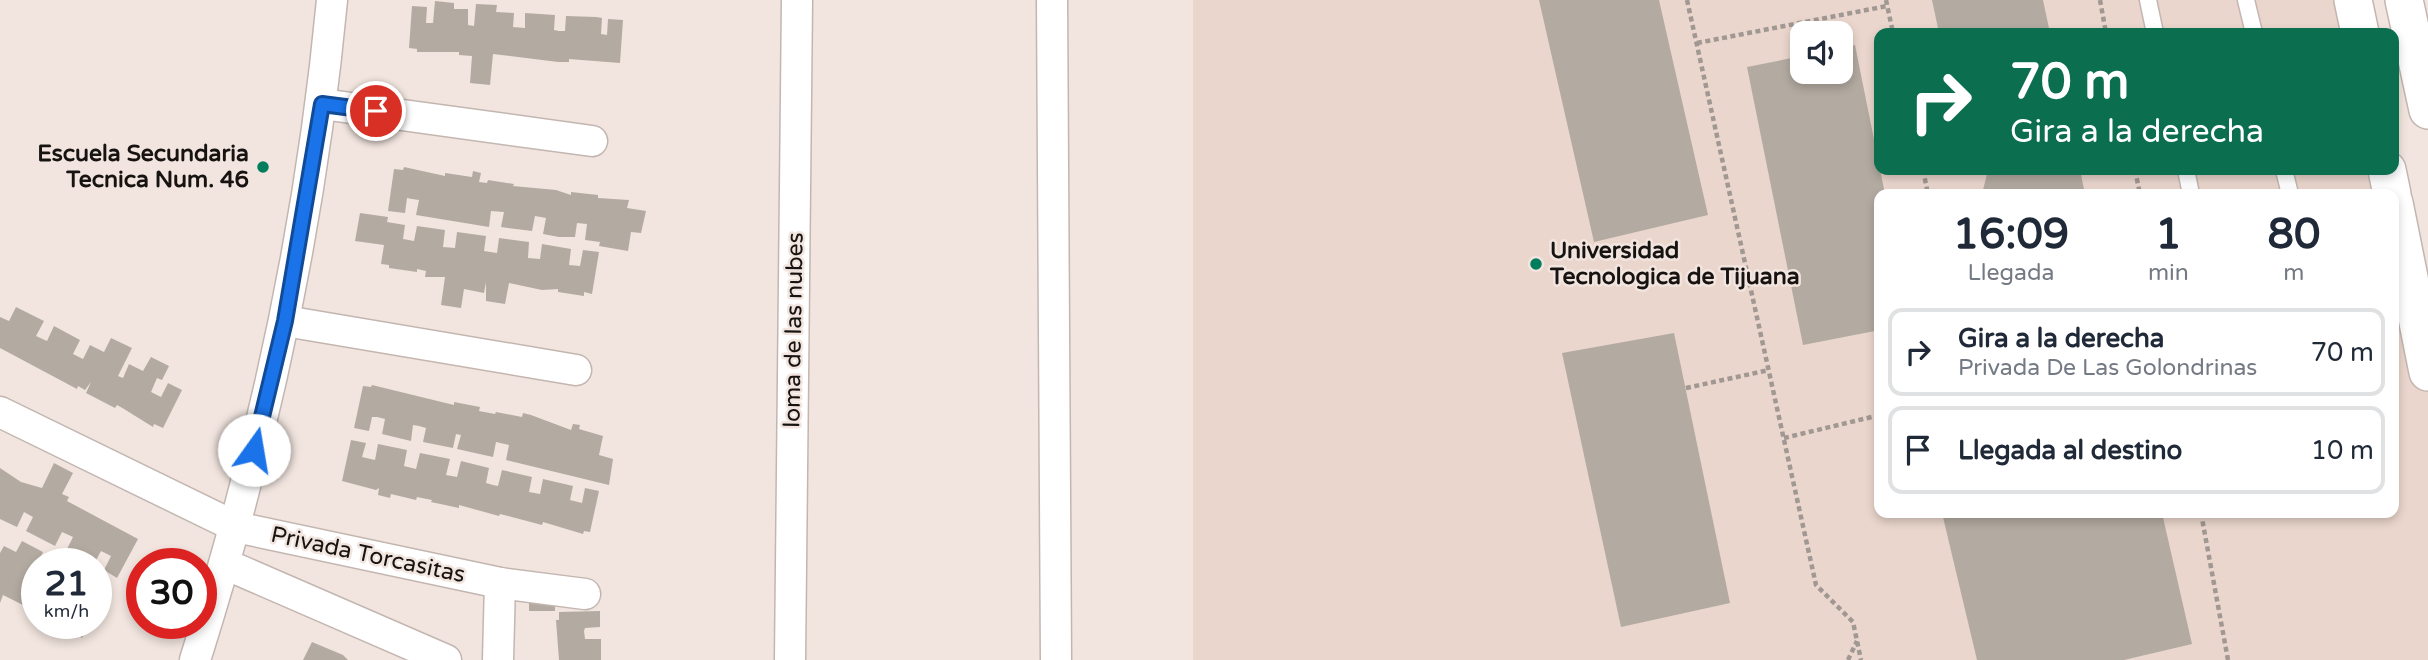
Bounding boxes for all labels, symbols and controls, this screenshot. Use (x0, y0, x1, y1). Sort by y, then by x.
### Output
map controls (1790, 21, 1853, 84)
button: sound (1790, 21, 1853, 84)
text: 70 m (2010, 53, 2129, 112)
icon: right (1895, 56, 1986, 147)
pin (346, 81, 406, 141)
icon: arrive (357, 92, 395, 130)
text: Gira a la derecha (2010, 113, 2264, 151)
place label: Escuela Secundaria Tecnica Num. 46 (37, 140, 249, 194)
marker: Escuela Secundaria Tecnica Num. 46 (255, 159, 271, 175)
text: 16:09 (1953, 209, 2069, 260)
text: 1 (2155, 209, 2182, 260)
text: 80 (2268, 209, 2320, 260)
street label: loma de las nubes (778, 232, 810, 428)
place label: Universidad Tecnologica de Tijuana (1549, 237, 1800, 291)
marker: Universidad Tecnologica de Tijuana (1528, 256, 1544, 272)
text: Llegada (1968, 259, 2054, 287)
text: min (2148, 259, 2189, 287)
text: m (2283, 259, 2304, 287)
text: Gira a la derecha (1958, 323, 2164, 354)
icon: right (1899, 333, 1937, 371)
text: 70 m (2311, 337, 2374, 368)
text: Privada De Las Golondrinas (1958, 354, 2257, 382)
position arrow (217, 413, 291, 487)
icon: arrive (1899, 431, 1937, 469)
text: Llegada al destino (1958, 435, 2182, 466)
text: 10 m (2311, 435, 2374, 466)
street label: Privada Torcasitas (268, 521, 468, 589)
speed limit sign: 30 (126, 548, 217, 639)
text: 21 (45, 563, 88, 605)
text: km/h (44, 600, 89, 622)

